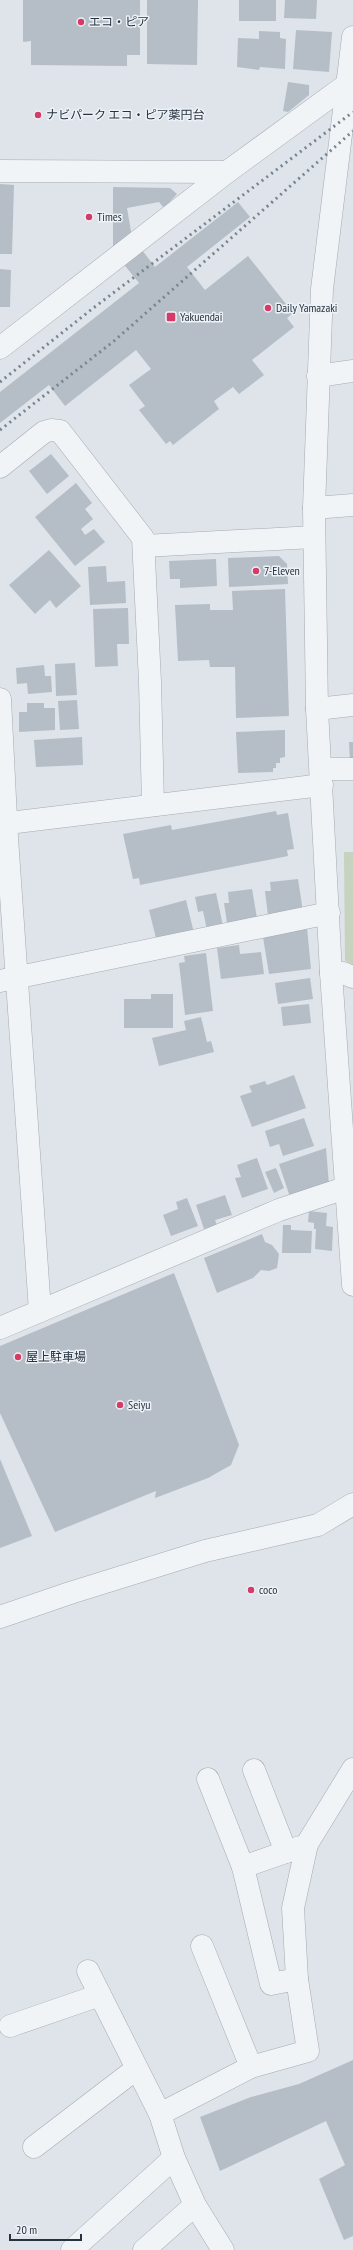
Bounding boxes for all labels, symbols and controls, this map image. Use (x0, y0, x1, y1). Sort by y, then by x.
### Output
place label: エコ・ピア (89, 14, 149, 29)
marker: エコ・ピア (76, 17, 86, 27)
place label: ナビパーク エコ・ピア薬円台 (46, 107, 205, 122)
marker: ナビパーク エコ・ピア薬円台 (33, 110, 43, 120)
place label: Times (97, 209, 122, 224)
marker: Times (84, 212, 94, 222)
place label: Daily Yamazaki (276, 300, 337, 315)
marker: Daily Yamazaki (263, 303, 273, 313)
place label: Yakuendai (180, 309, 222, 324)
marker: Yakuendai (165, 311, 177, 323)
place label: 7-Eleven (264, 563, 300, 578)
marker: 7-Eleven (251, 566, 261, 576)
place label: 屋上駐車場 (26, 1349, 86, 1364)
marker: 屋上駐車場 (13, 1352, 23, 1362)
place label: Seiyu (128, 1397, 150, 1412)
marker: Seiyu (115, 1400, 125, 1410)
place label: coco (259, 1582, 278, 1597)
marker: coco (246, 1585, 256, 1595)
scale bar (10, 2216, 81, 2242)
text: 20 m (16, 2222, 37, 2237)

